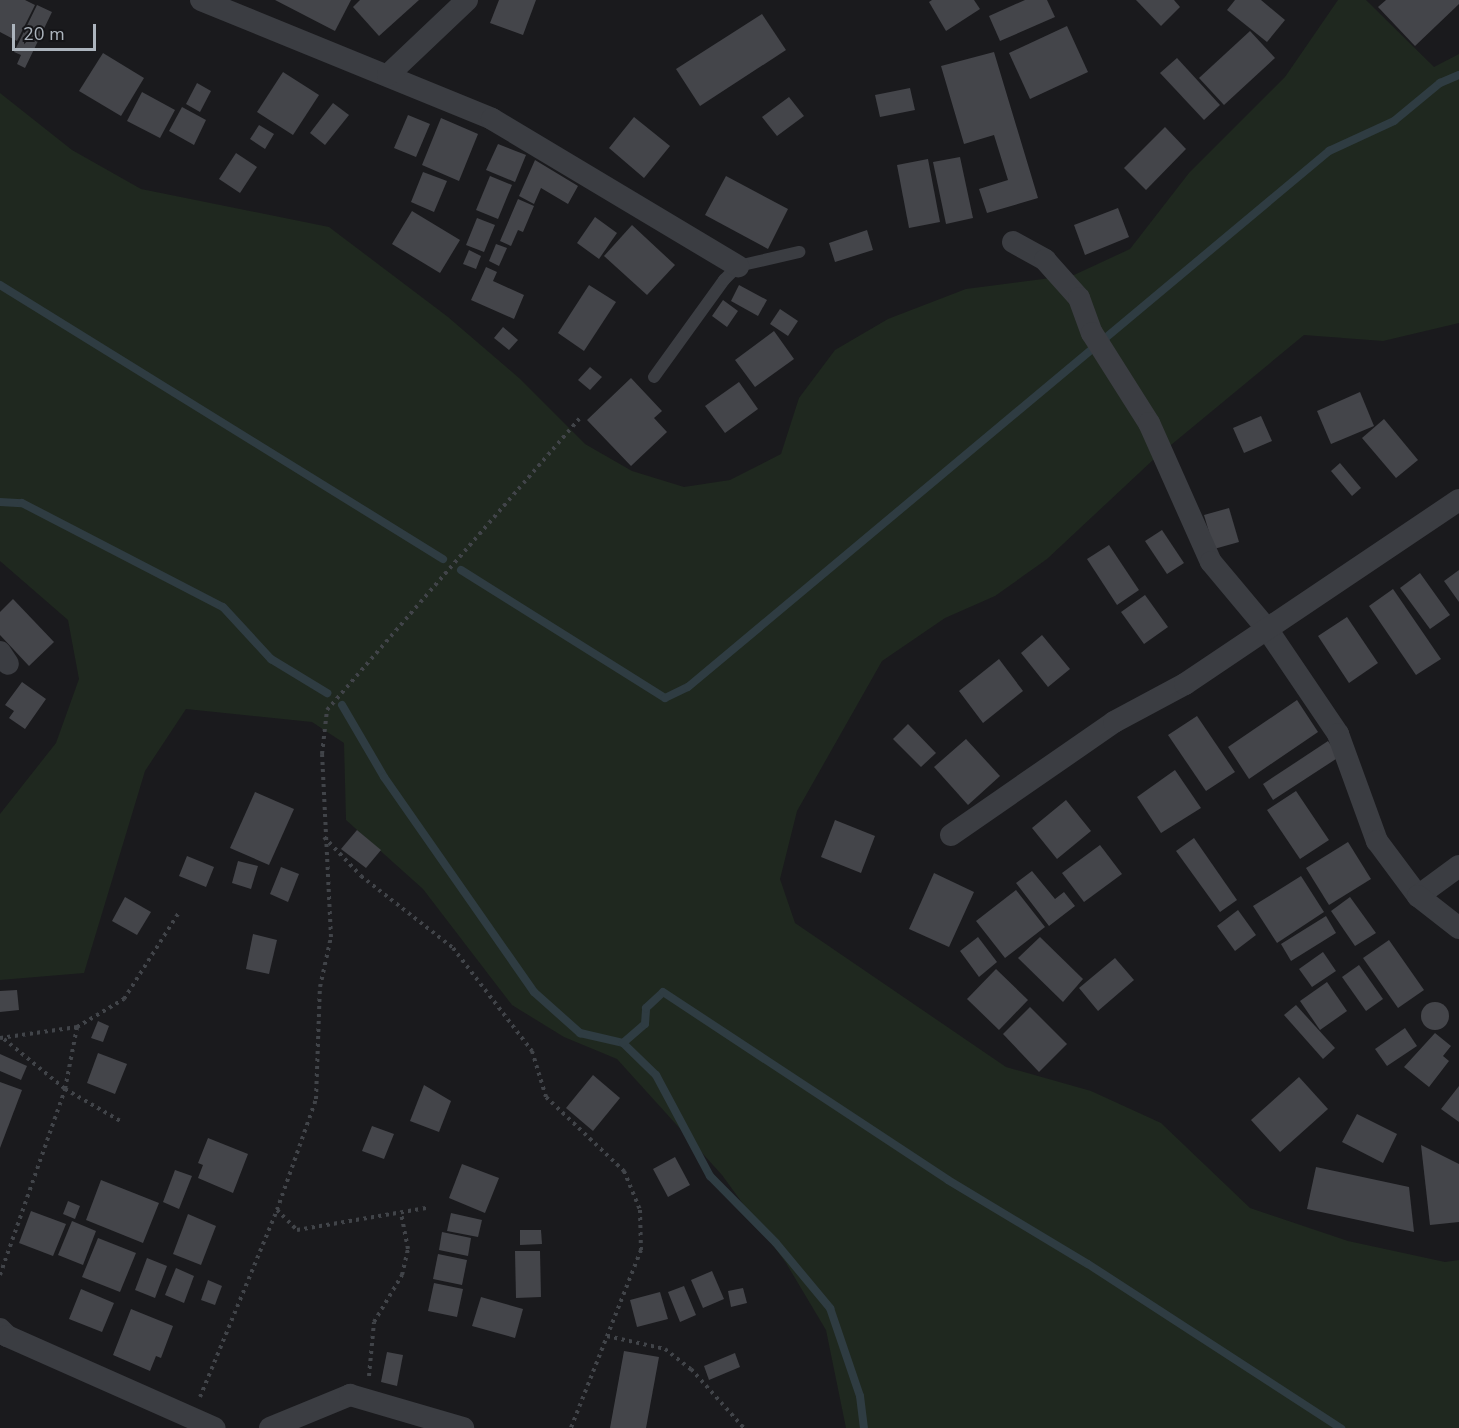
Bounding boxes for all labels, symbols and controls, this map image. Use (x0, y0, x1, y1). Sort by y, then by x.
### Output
scale bar (15, 12, 99, 50)
text: 20 m (23, 22, 65, 46)

